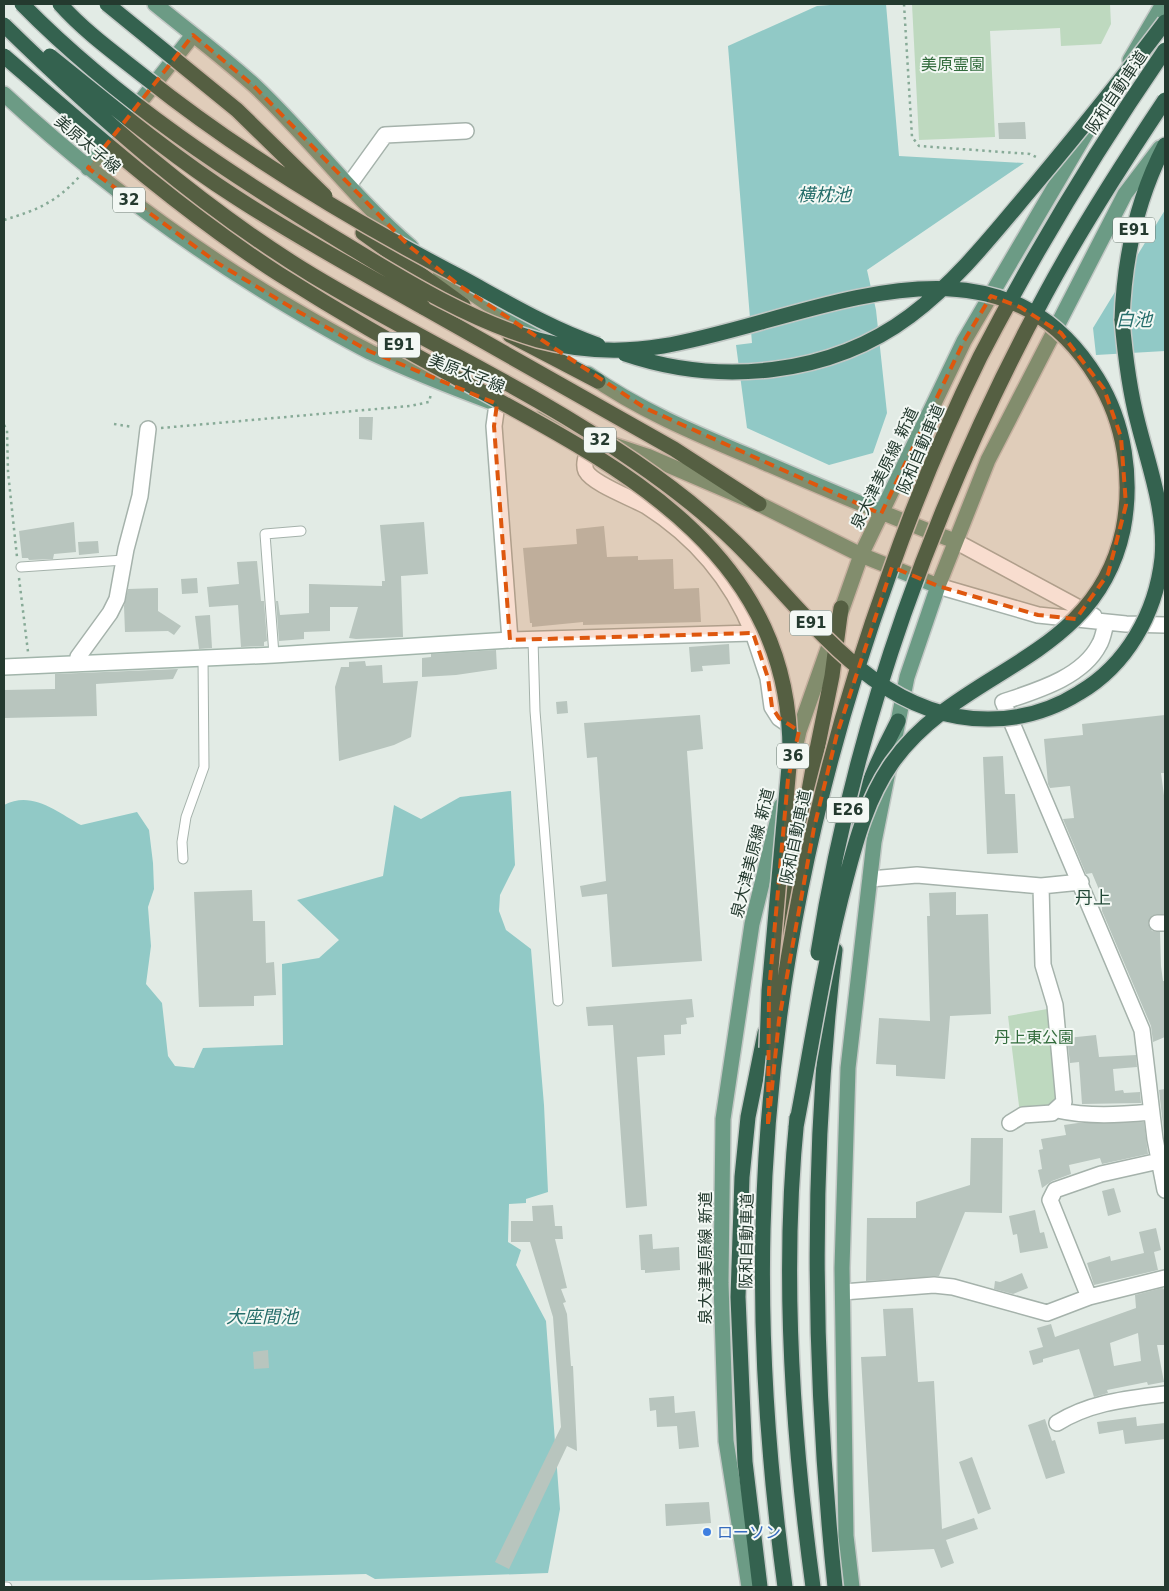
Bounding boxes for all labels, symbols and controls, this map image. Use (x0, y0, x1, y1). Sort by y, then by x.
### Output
street label: 阪和自動車道 (1082, 47, 1151, 137)
park label: 美原霊園 (921, 55, 985, 74)
street label: 美原太子線 (51, 111, 124, 177)
water label: 横枕池 (797, 184, 853, 205)
road number: 32 (113, 188, 145, 212)
road number: E91 (1113, 218, 1155, 242)
water label: 白池 (1116, 309, 1154, 330)
road number: E91 (378, 332, 420, 358)
street label: 美原太子線 (426, 350, 508, 397)
street label: 阪和自動車道 (893, 401, 948, 497)
street label: 泉大津美原線 新道 (847, 404, 922, 532)
road number: 32 (584, 428, 616, 452)
road number: E91 (790, 610, 832, 636)
road number: 36 (777, 744, 809, 768)
street label: 泉大津美原線 新道 (727, 786, 778, 920)
street label: 阪和自動車道 (776, 788, 815, 886)
road number: E26 (827, 798, 869, 822)
district label: 丹上 (1075, 887, 1111, 908)
park label: 丹上東公園 (994, 1028, 1074, 1047)
street label: 泉大津美原線 新道 (696, 1191, 715, 1325)
street label: 阪和自動車道 (736, 1193, 757, 1289)
water label: 大座間池 (226, 1306, 300, 1327)
place label: ローソン (717, 1523, 781, 1542)
marker: ローソン (701, 1526, 713, 1538)

